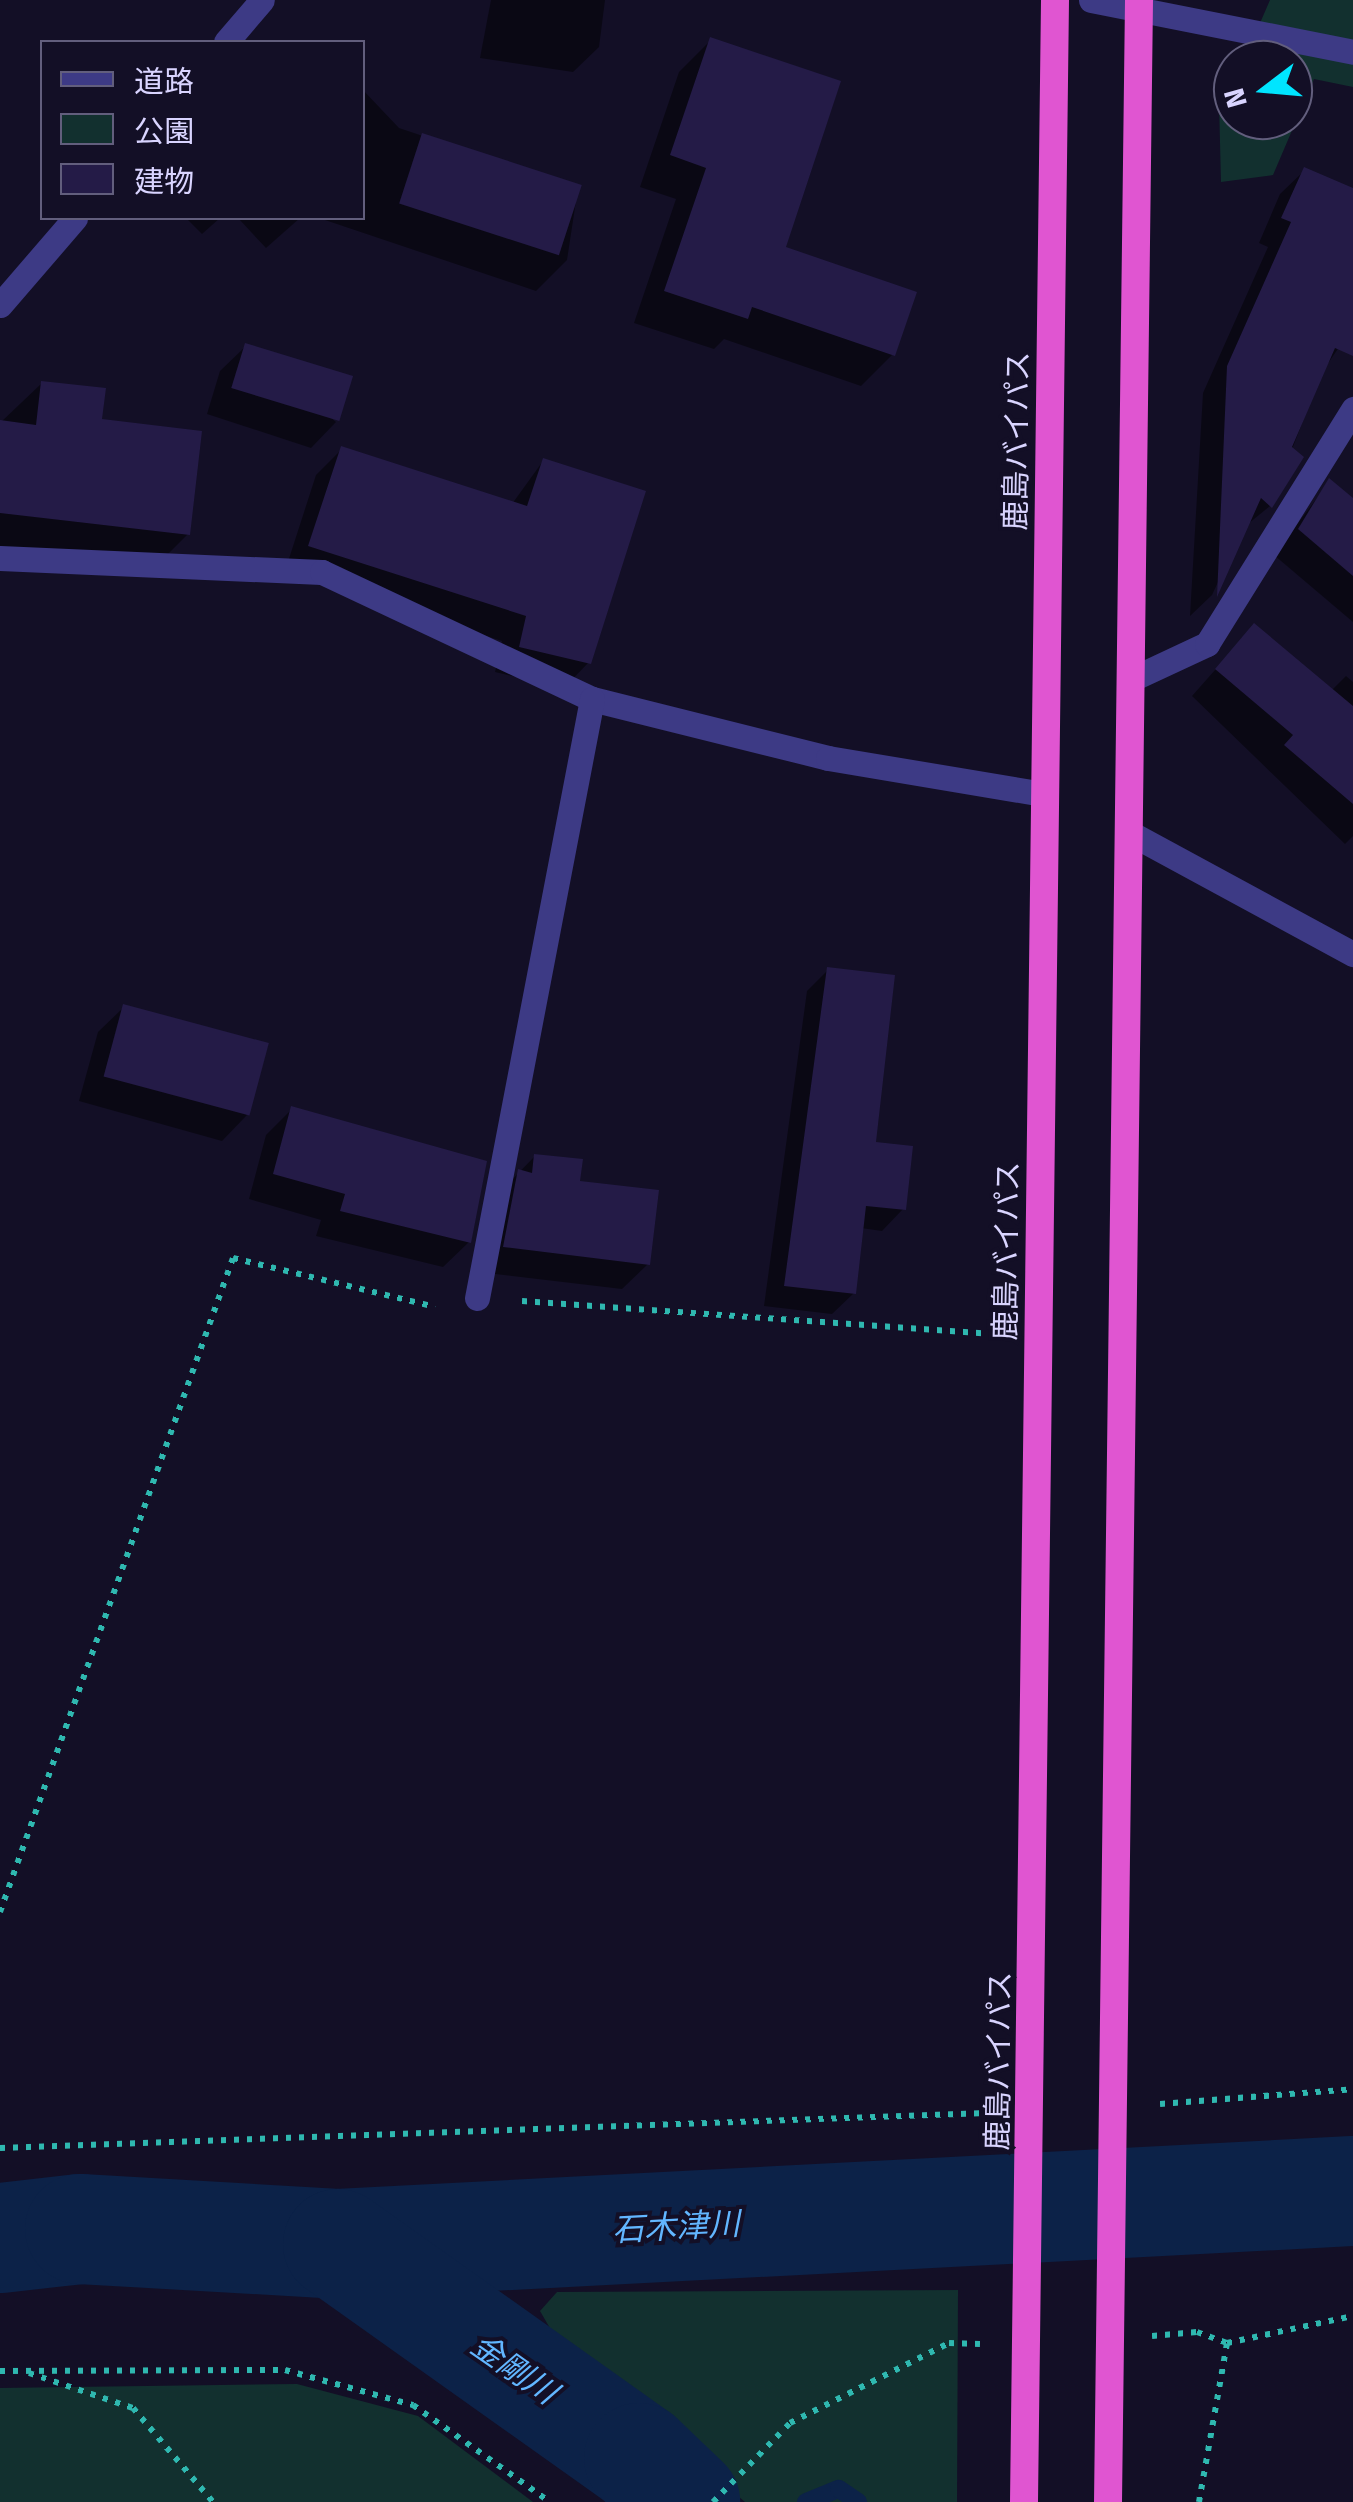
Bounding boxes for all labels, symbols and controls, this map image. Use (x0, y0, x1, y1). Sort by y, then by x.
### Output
legend (40, 40, 365, 220)
north arrow (1213, 40, 1313, 140)
text: 道路 (134, 64, 194, 100)
text: N (1217, 84, 1254, 111)
text: 公園 (134, 114, 194, 150)
text: 建物 (134, 164, 194, 200)
street label: 鹿島バイパス (997, 351, 1037, 531)
street label: 鹿島バイパス (987, 1161, 1027, 1341)
street label: 鹿島バイパス (979, 1971, 1019, 2151)
water label: 石木津川 (611, 2204, 741, 2250)
water label: 金剛川 (464, 2326, 564, 2412)

